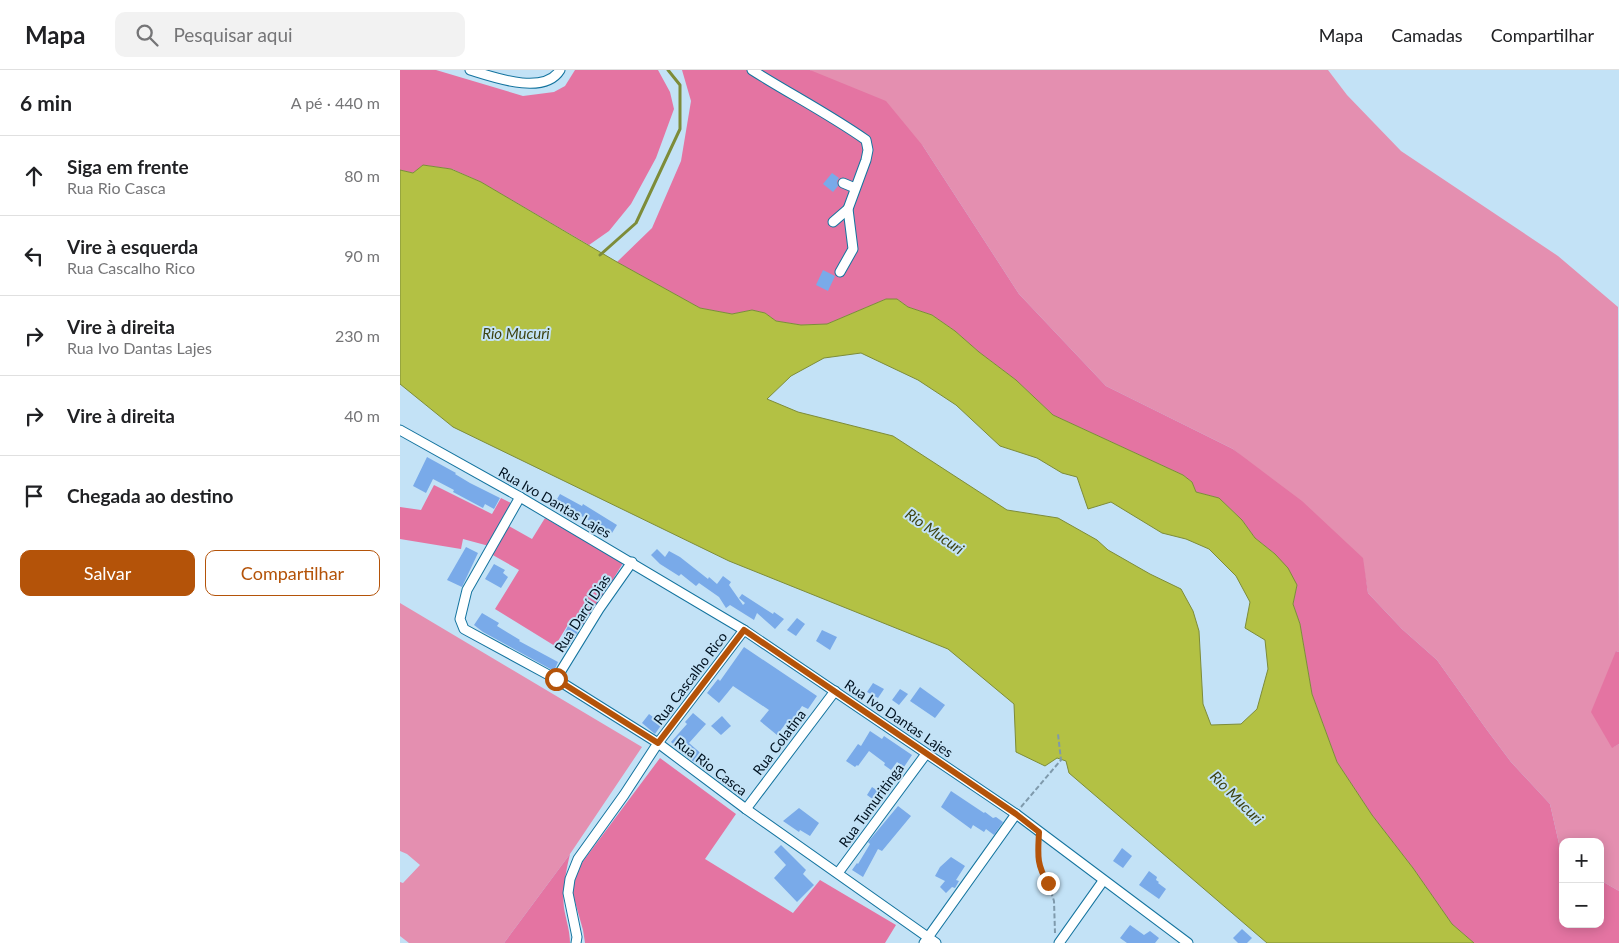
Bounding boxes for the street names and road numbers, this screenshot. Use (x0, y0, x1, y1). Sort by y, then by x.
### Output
street label: Rua Ivo Dantas Lajes (496, 463, 614, 541)
street label: Rua Darcí Dias (550, 571, 614, 655)
street label: Rua Cascalho Rico (650, 628, 731, 728)
street label: Rua Ivo Dantas Lajes (842, 675, 956, 761)
street label: Rua Colatina (749, 706, 809, 778)
street label: Rua Rio Casca (671, 733, 751, 799)
street label: Rua Tumuritinga (835, 760, 907, 850)

